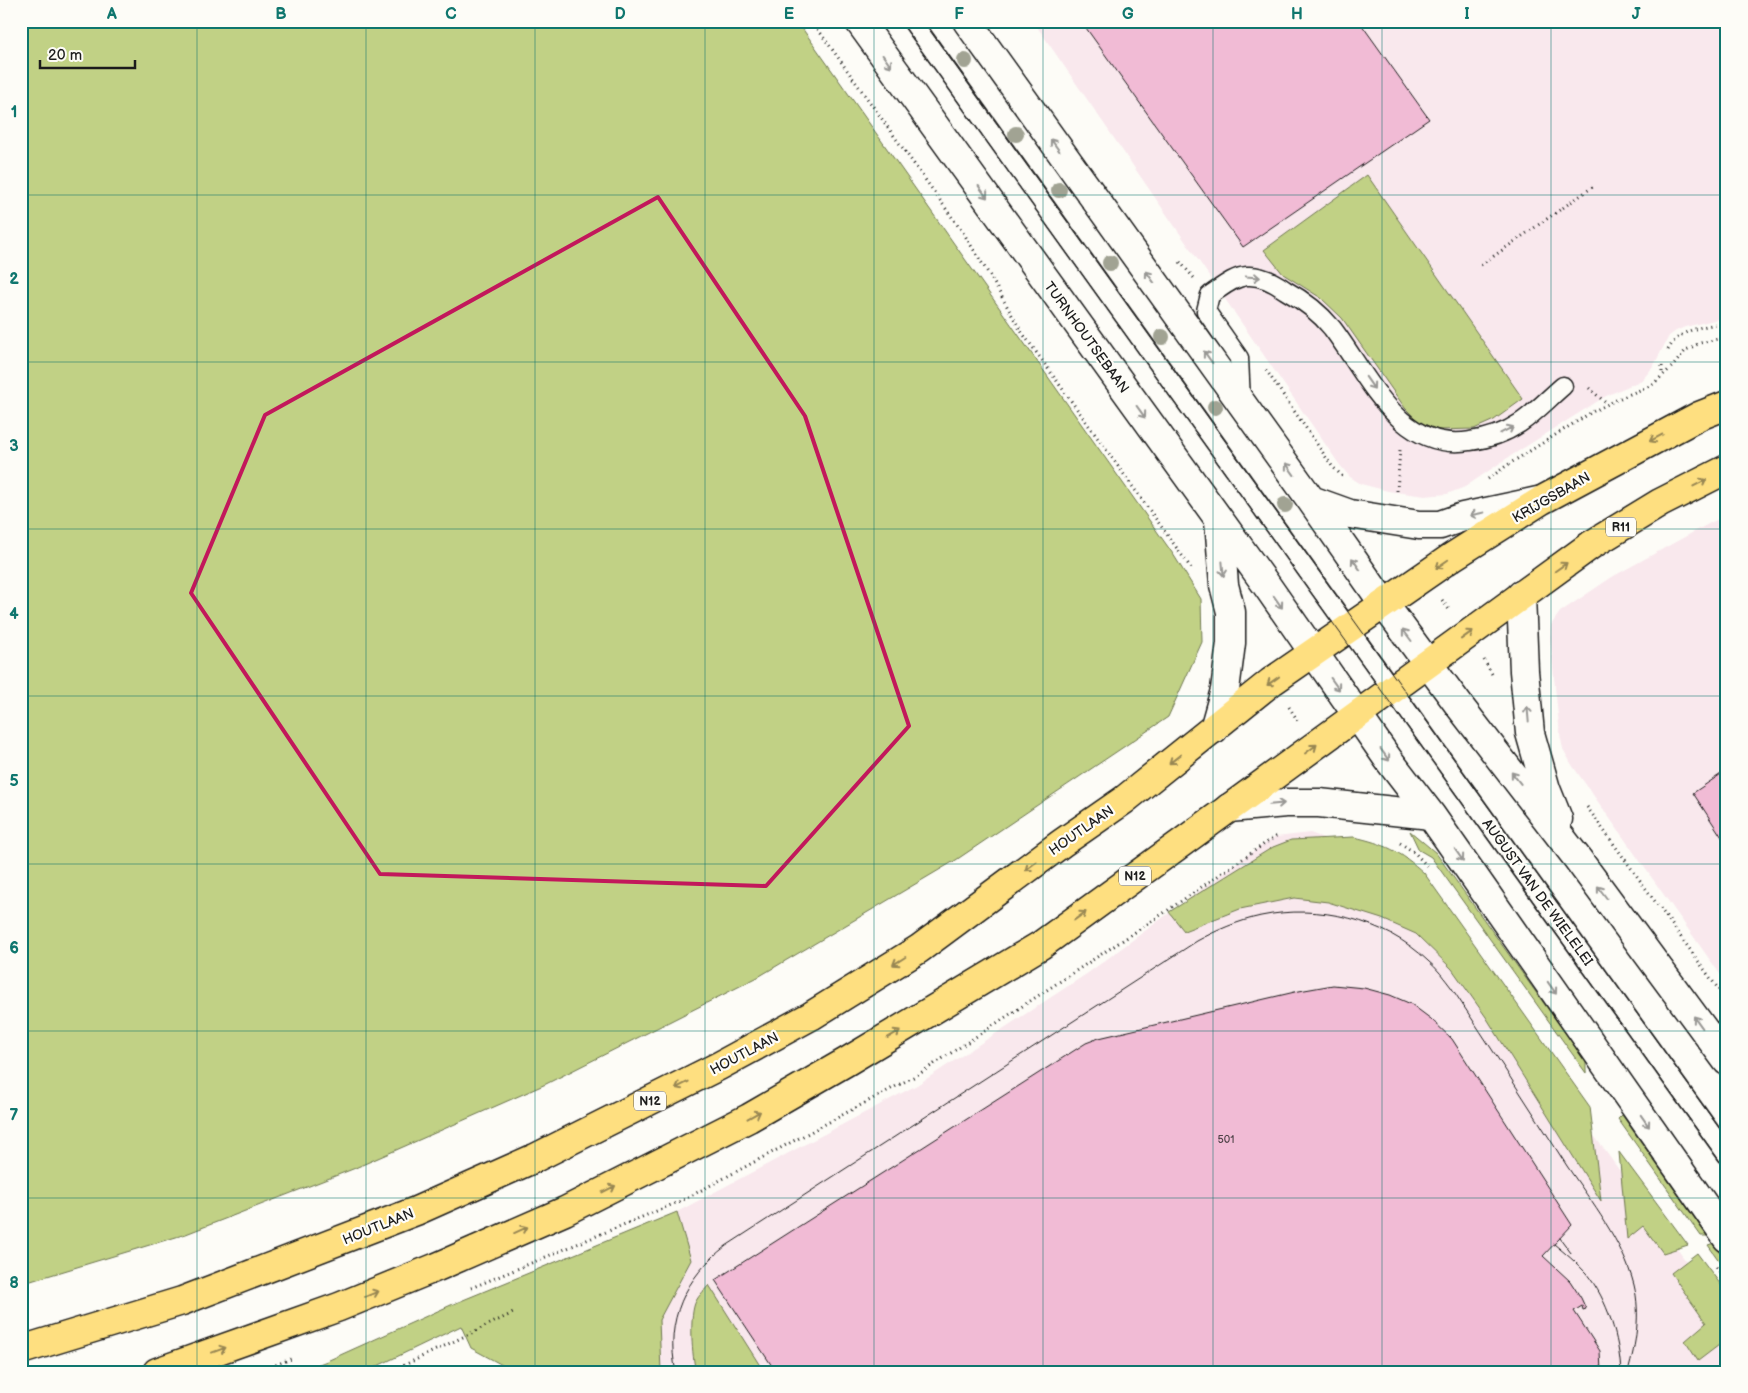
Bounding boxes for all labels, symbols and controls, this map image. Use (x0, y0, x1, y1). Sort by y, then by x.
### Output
text: A (106, 5, 117, 24)
text: B (275, 5, 287, 24)
text: C (445, 5, 457, 24)
text: D (614, 5, 626, 24)
text: E (784, 5, 794, 24)
text: F (954, 5, 964, 24)
text: G (1122, 5, 1134, 24)
text: H (1291, 5, 1303, 24)
text: I (1464, 5, 1470, 24)
text: J (1632, 5, 1641, 24)
scale bar (40, 38, 135, 70)
text: 20 m (48, 46, 82, 65)
one-way arrow (882, 54, 892, 68)
text: 1 (11, 103, 17, 122)
one-way arrow (1050, 139, 1061, 152)
one-way arrow (977, 185, 988, 198)
text: 2 (9, 270, 19, 289)
one-way arrow (1145, 270, 1155, 284)
one-way arrow (1245, 272, 1261, 281)
street label: TURNHOUTSEBAAN (1040, 278, 1133, 396)
one-way arrow (1203, 350, 1213, 364)
one-way arrow (1365, 376, 1375, 390)
one-way arrow (1136, 405, 1146, 419)
one-way arrow (1499, 425, 1514, 435)
one-way arrow (1649, 434, 1663, 444)
text: 3 (9, 437, 19, 456)
one-way arrow (1284, 463, 1295, 476)
street label: KRIJGSBAAN (1509, 468, 1593, 527)
one-way arrow (1692, 478, 1707, 488)
one-way arrow (1470, 510, 1486, 519)
road number: R11 (1606, 518, 1636, 536)
one-way arrow (1351, 557, 1361, 571)
one-way arrow (1435, 559, 1449, 569)
one-way arrow (1218, 560, 1228, 576)
one-way arrow (1553, 562, 1567, 572)
one-way arrow (1273, 595, 1283, 609)
text: 4 (9, 605, 19, 624)
one-way arrow (1402, 628, 1412, 642)
one-way arrow (1460, 629, 1474, 640)
one-way arrow (1267, 676, 1280, 687)
one-way arrow (1330, 677, 1340, 691)
one-way arrow (1523, 706, 1533, 722)
one-way arrow (1304, 744, 1318, 754)
one-way arrow (1380, 748, 1391, 761)
one-way arrow (1169, 754, 1182, 765)
text: 5 (9, 772, 19, 791)
one-way arrow (1510, 772, 1521, 785)
one-way arrow (1269, 799, 1285, 809)
street label: HOUTLAAN (1046, 802, 1117, 859)
street label: AUGUST VAN DE WIELELEI (1479, 816, 1597, 969)
one-way arrow (1454, 848, 1464, 862)
one-way arrow (1024, 861, 1038, 871)
road number: N12 (1119, 866, 1151, 886)
one-way arrow (1597, 886, 1608, 899)
one-way arrow (1073, 911, 1087, 921)
text: 6 (9, 939, 19, 958)
one-way arrow (892, 957, 906, 967)
one-way arrow (1547, 981, 1557, 995)
one-way arrow (1693, 1015, 1703, 1029)
street label: HOUTLAAN (707, 1028, 781, 1079)
one-way arrow (887, 1028, 901, 1038)
one-way arrow (675, 1081, 690, 1090)
road number: N12 (634, 1092, 666, 1110)
text: 7 (10, 1106, 19, 1125)
one-way arrow (746, 1110, 760, 1120)
one-way arrow (1640, 1114, 1650, 1128)
house number: 501 (1217, 1133, 1235, 1146)
one-way arrow (601, 1184, 616, 1194)
street label: HOUTLAAN (340, 1204, 416, 1248)
one-way arrow (513, 1225, 528, 1235)
text: 8 (9, 1274, 19, 1293)
one-way arrow (364, 1289, 379, 1298)
one-way arrow (211, 1345, 227, 1354)

